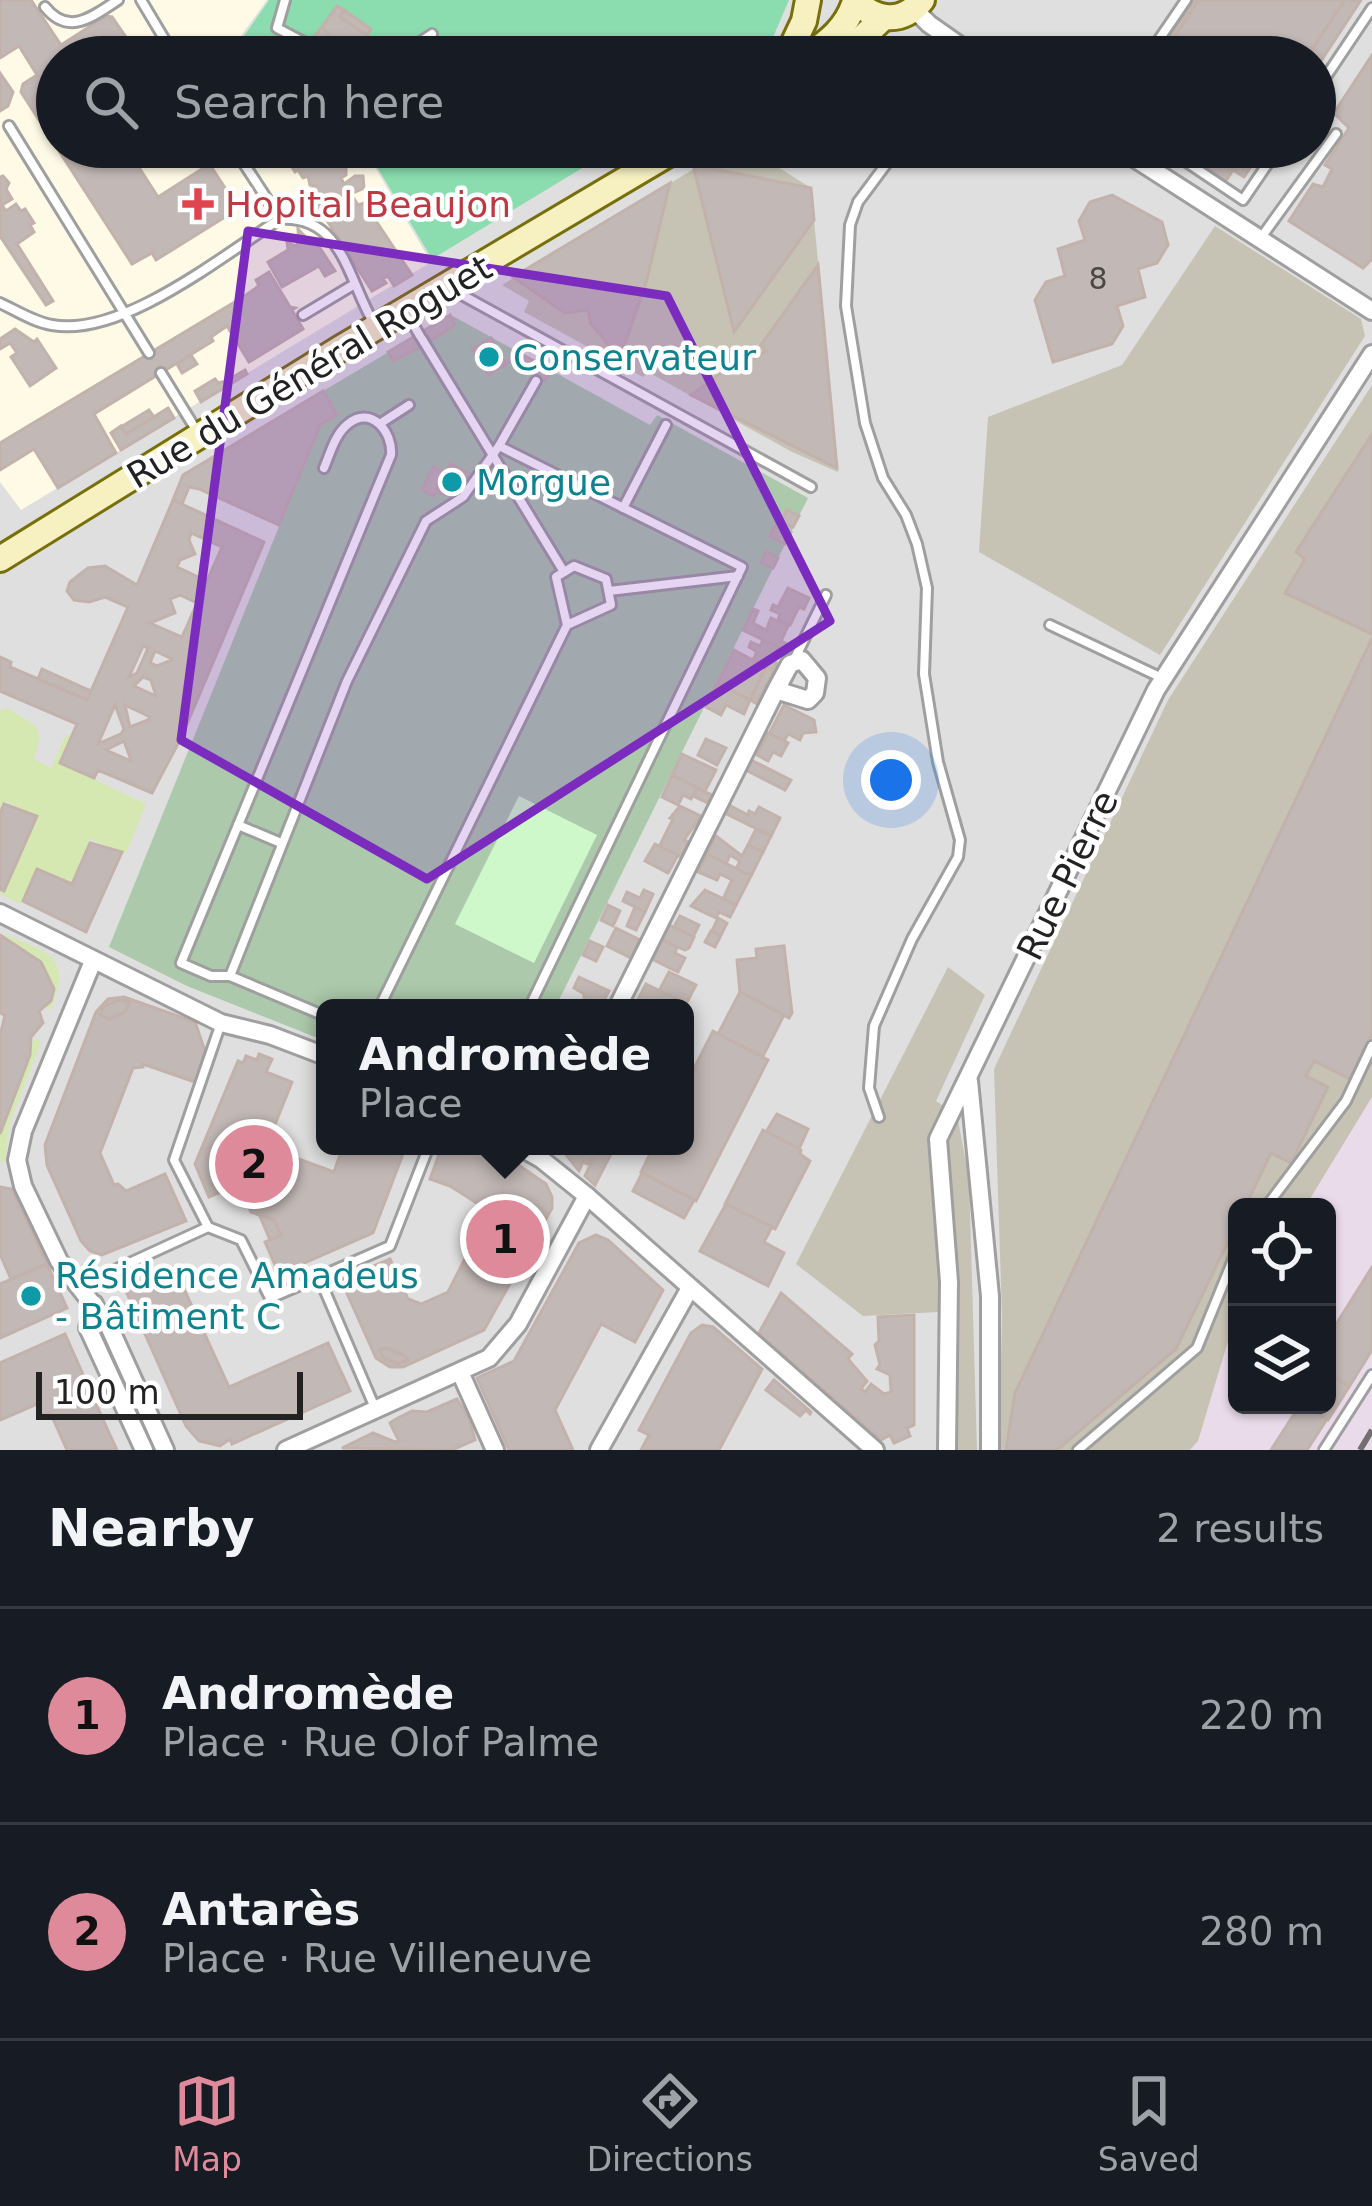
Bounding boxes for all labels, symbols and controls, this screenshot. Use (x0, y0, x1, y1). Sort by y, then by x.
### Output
search box (36, 36, 1336, 168)
icon: search (78, 69, 144, 135)
text: Search here (174, 76, 444, 129)
place label: Hopital Beaujon (225, 184, 511, 225)
marker: Hopital Beaujon (182, 188, 214, 220)
street label: Rue du Général Roguet (120, 246, 499, 497)
house number: 8 (1088, 261, 1108, 296)
place label: Conservateur (513, 337, 756, 378)
marker: Conservateur (476, 344, 502, 370)
place label: Morgue (476, 462, 611, 503)
marker: Morgue (439, 469, 465, 495)
your location (861, 750, 921, 810)
street label: Rue Pierre (1009, 784, 1126, 967)
popup (316, 999, 694, 1155)
text: Andromède (359, 1028, 651, 1081)
text: Place (359, 1081, 463, 1126)
pin: 2 (215, 1119, 293, 1209)
pin: 1 (466, 1194, 544, 1284)
map controls (1228, 1198, 1336, 1414)
button: locate (1228, 1198, 1336, 1306)
place label: Résidence Amadeus - Bâtiment C (55, 1255, 419, 1337)
marker: Résidence Amadeus - Bâtiment C (18, 1283, 44, 1309)
button: layers (1228, 1306, 1336, 1414)
scale bar (36, 1366, 303, 1419)
text: 100 m (54, 1373, 160, 1412)
text: Nearby (48, 1499, 255, 1558)
text: 2 results (1156, 1506, 1324, 1551)
text: Andromède (162, 1667, 454, 1720)
text: 1 (73, 1693, 101, 1738)
text: 220 m (1199, 1693, 1324, 1738)
text: Place · Rue Olof Palme (162, 1720, 599, 1765)
text: Antarès (162, 1883, 360, 1936)
text: 2 (73, 1909, 101, 1954)
text: 280 m (1199, 1909, 1324, 1954)
text: Place · Rue Villeneuve (162, 1936, 592, 1981)
tab: Map (172, 2068, 242, 2179)
tab: Directions (587, 2068, 753, 2179)
tab: Saved (1098, 2068, 1200, 2179)

